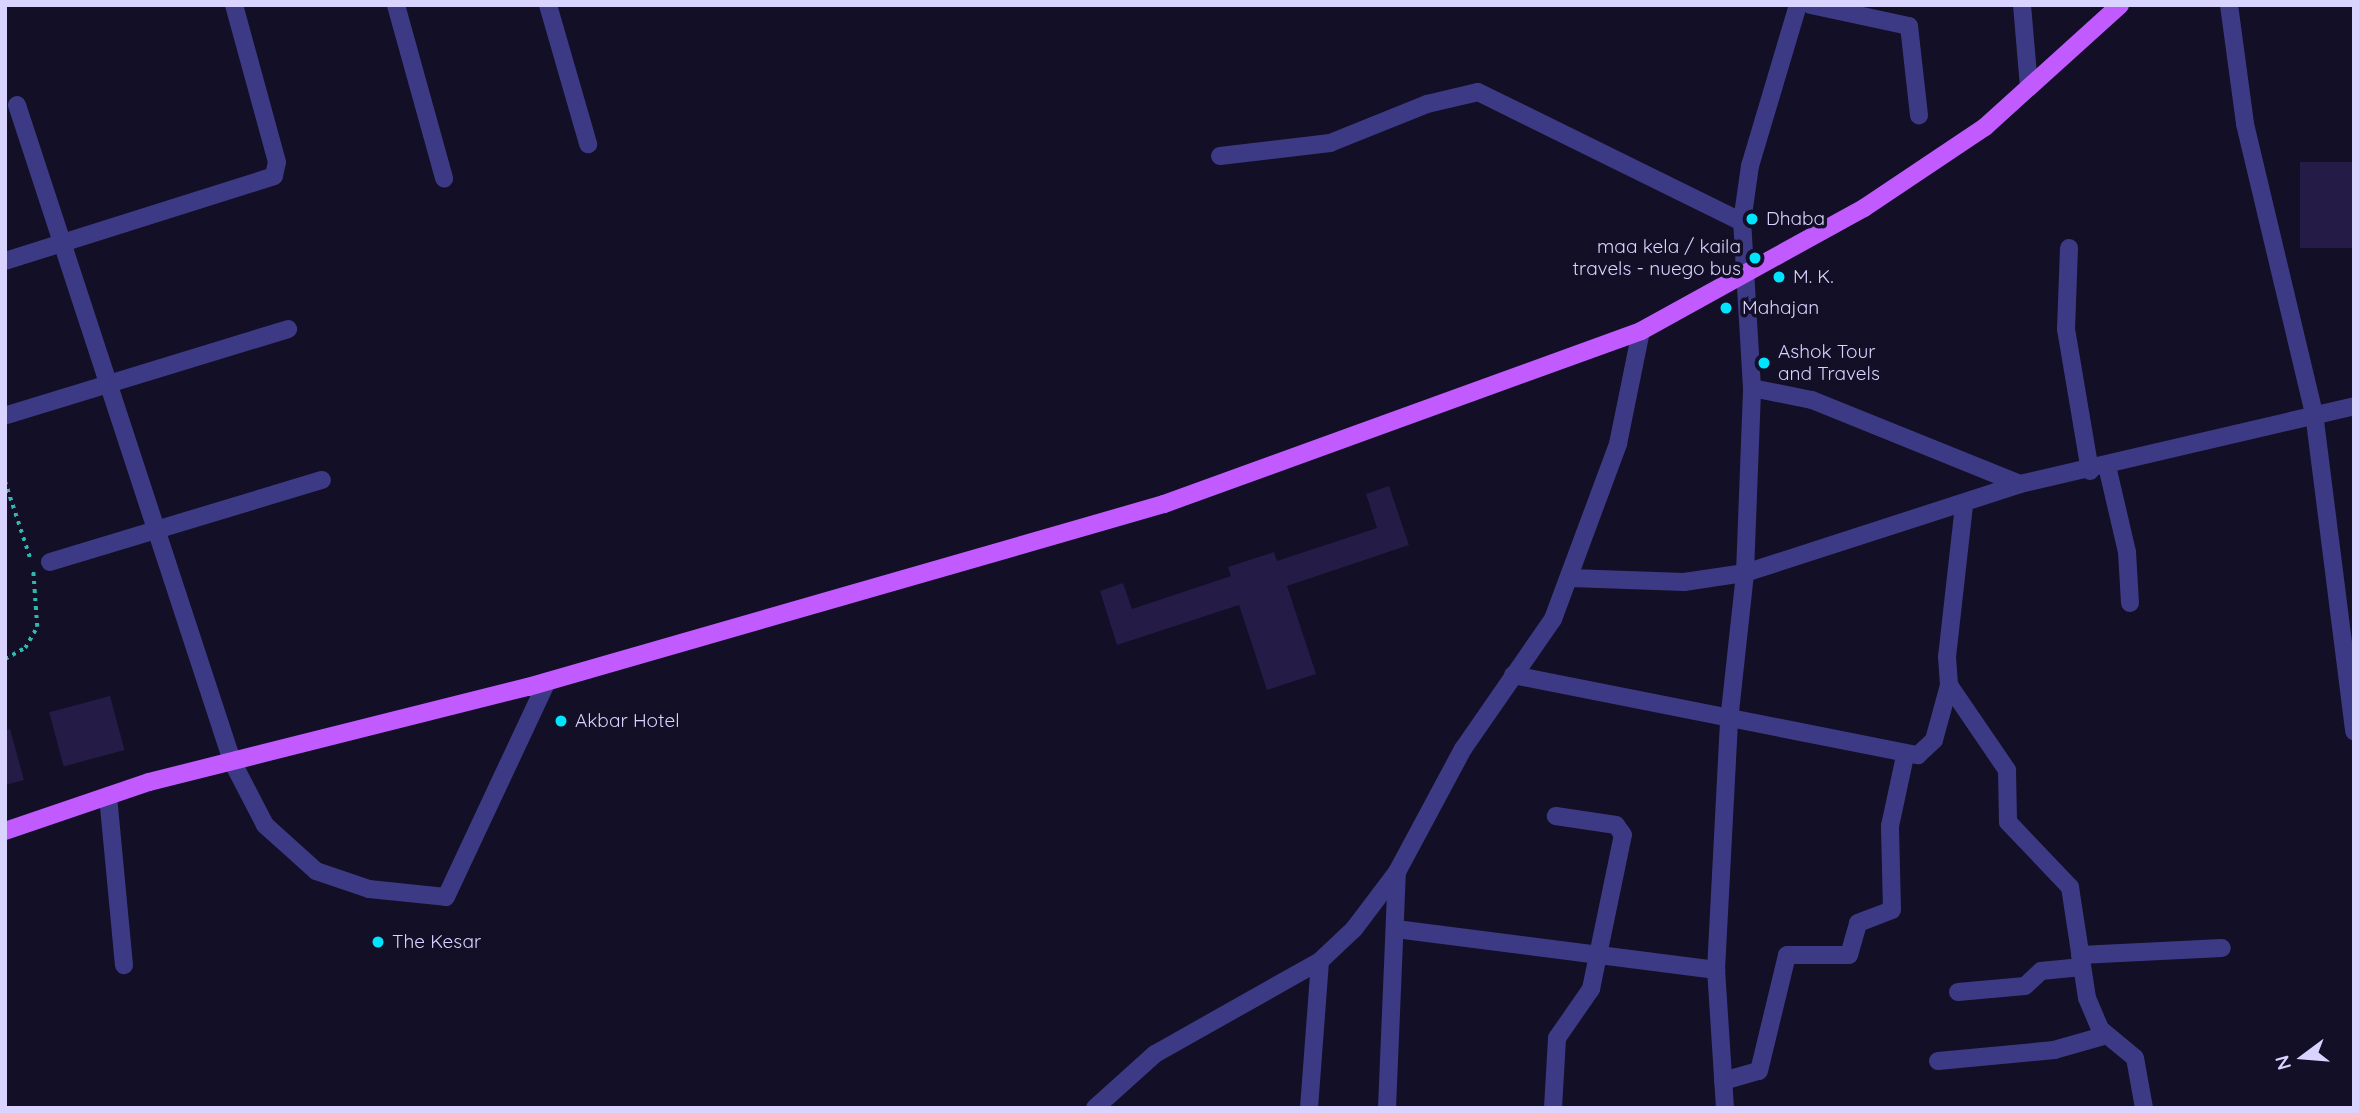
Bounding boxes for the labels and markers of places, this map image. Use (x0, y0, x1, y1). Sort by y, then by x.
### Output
place label: Dhaba (1766, 208, 1825, 230)
marker: Dhaba (1744, 211, 1760, 227)
place label: maa kela / kaila travels - nuego bus (1573, 236, 1741, 280)
marker: maa kela / kaila travels - nuego bus (1747, 250, 1763, 266)
place label: M. K. (1793, 266, 1834, 288)
marker: M. K. (1771, 269, 1787, 285)
place label: Mahajan (1742, 297, 1819, 319)
marker: Mahajan (1716, 298, 1736, 318)
place label: Ashok Tour and Travels (1778, 341, 1880, 385)
marker: Ashok Tour and Travels (1756, 355, 1772, 371)
place label: Akbar Hotel (575, 710, 679, 732)
marker: Akbar Hotel (553, 713, 569, 729)
place label: The Kesar (392, 931, 481, 953)
marker: The Kesar (370, 934, 386, 950)

